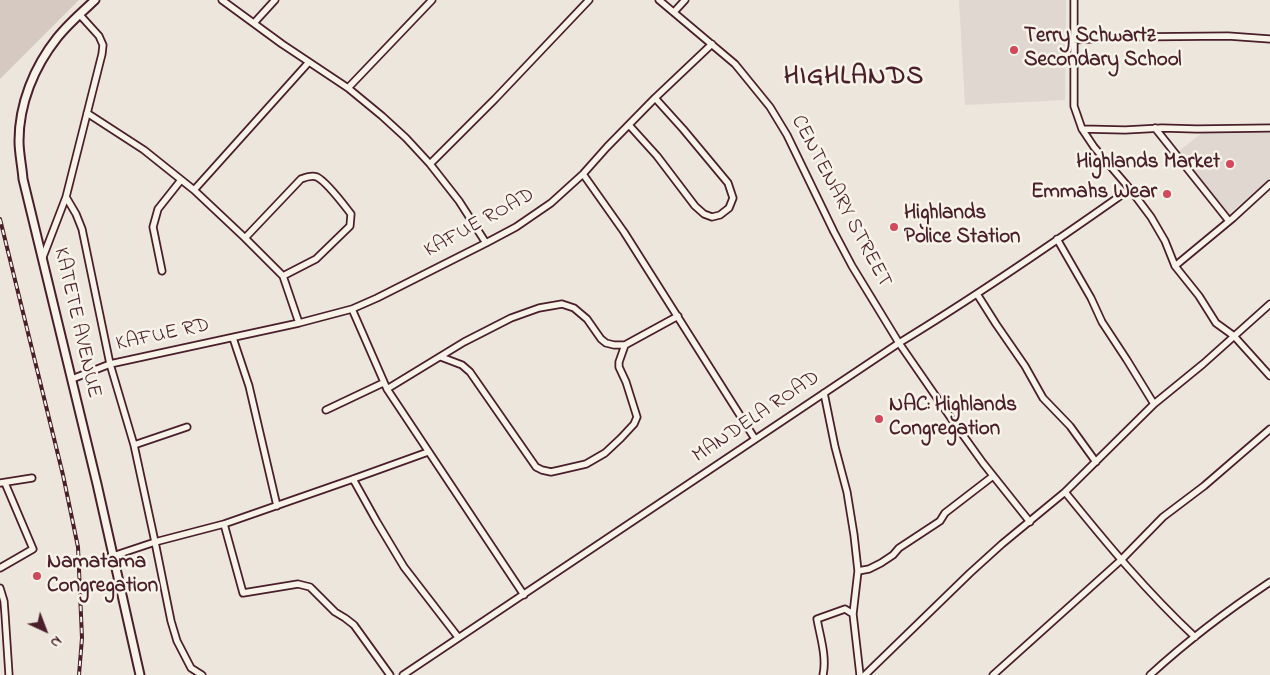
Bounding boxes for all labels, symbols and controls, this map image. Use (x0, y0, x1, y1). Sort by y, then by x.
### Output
place label: Terry Schwartz Secondary School (1024, 25, 1182, 75)
marker: Terry Schwartz Secondary School (1008, 44, 1020, 56)
district label: HIGHLANDS (783, 63, 925, 95)
street label: CENTENARY STREET (784, 112, 896, 292)
place label: Highlands Market (1076, 151, 1220, 177)
marker: Highlands Market (1224, 158, 1236, 170)
place label: Emmahs Wear (1031, 181, 1157, 207)
street label: KAFUE ROAD (421, 183, 539, 265)
marker: Emmahs Wear (1161, 188, 1173, 200)
place label: Highlands Police Station (904, 202, 1020, 252)
marker: Highlands Police Station (888, 221, 900, 233)
street label: KATETE AVENUE (46, 245, 106, 401)
street label: KAFUE RD (114, 314, 212, 358)
street label: MANDELA ROAD (689, 366, 825, 470)
place label: NAC: Highlands Congregation (889, 394, 1017, 444)
marker: NAC: Highlands Congregation (873, 413, 885, 425)
place label: Namatama Congregation (47, 551, 158, 601)
marker: Namatama Congregation (31, 570, 43, 582)
north arrow (20, 605, 70, 655)
text: N (45, 630, 66, 652)

